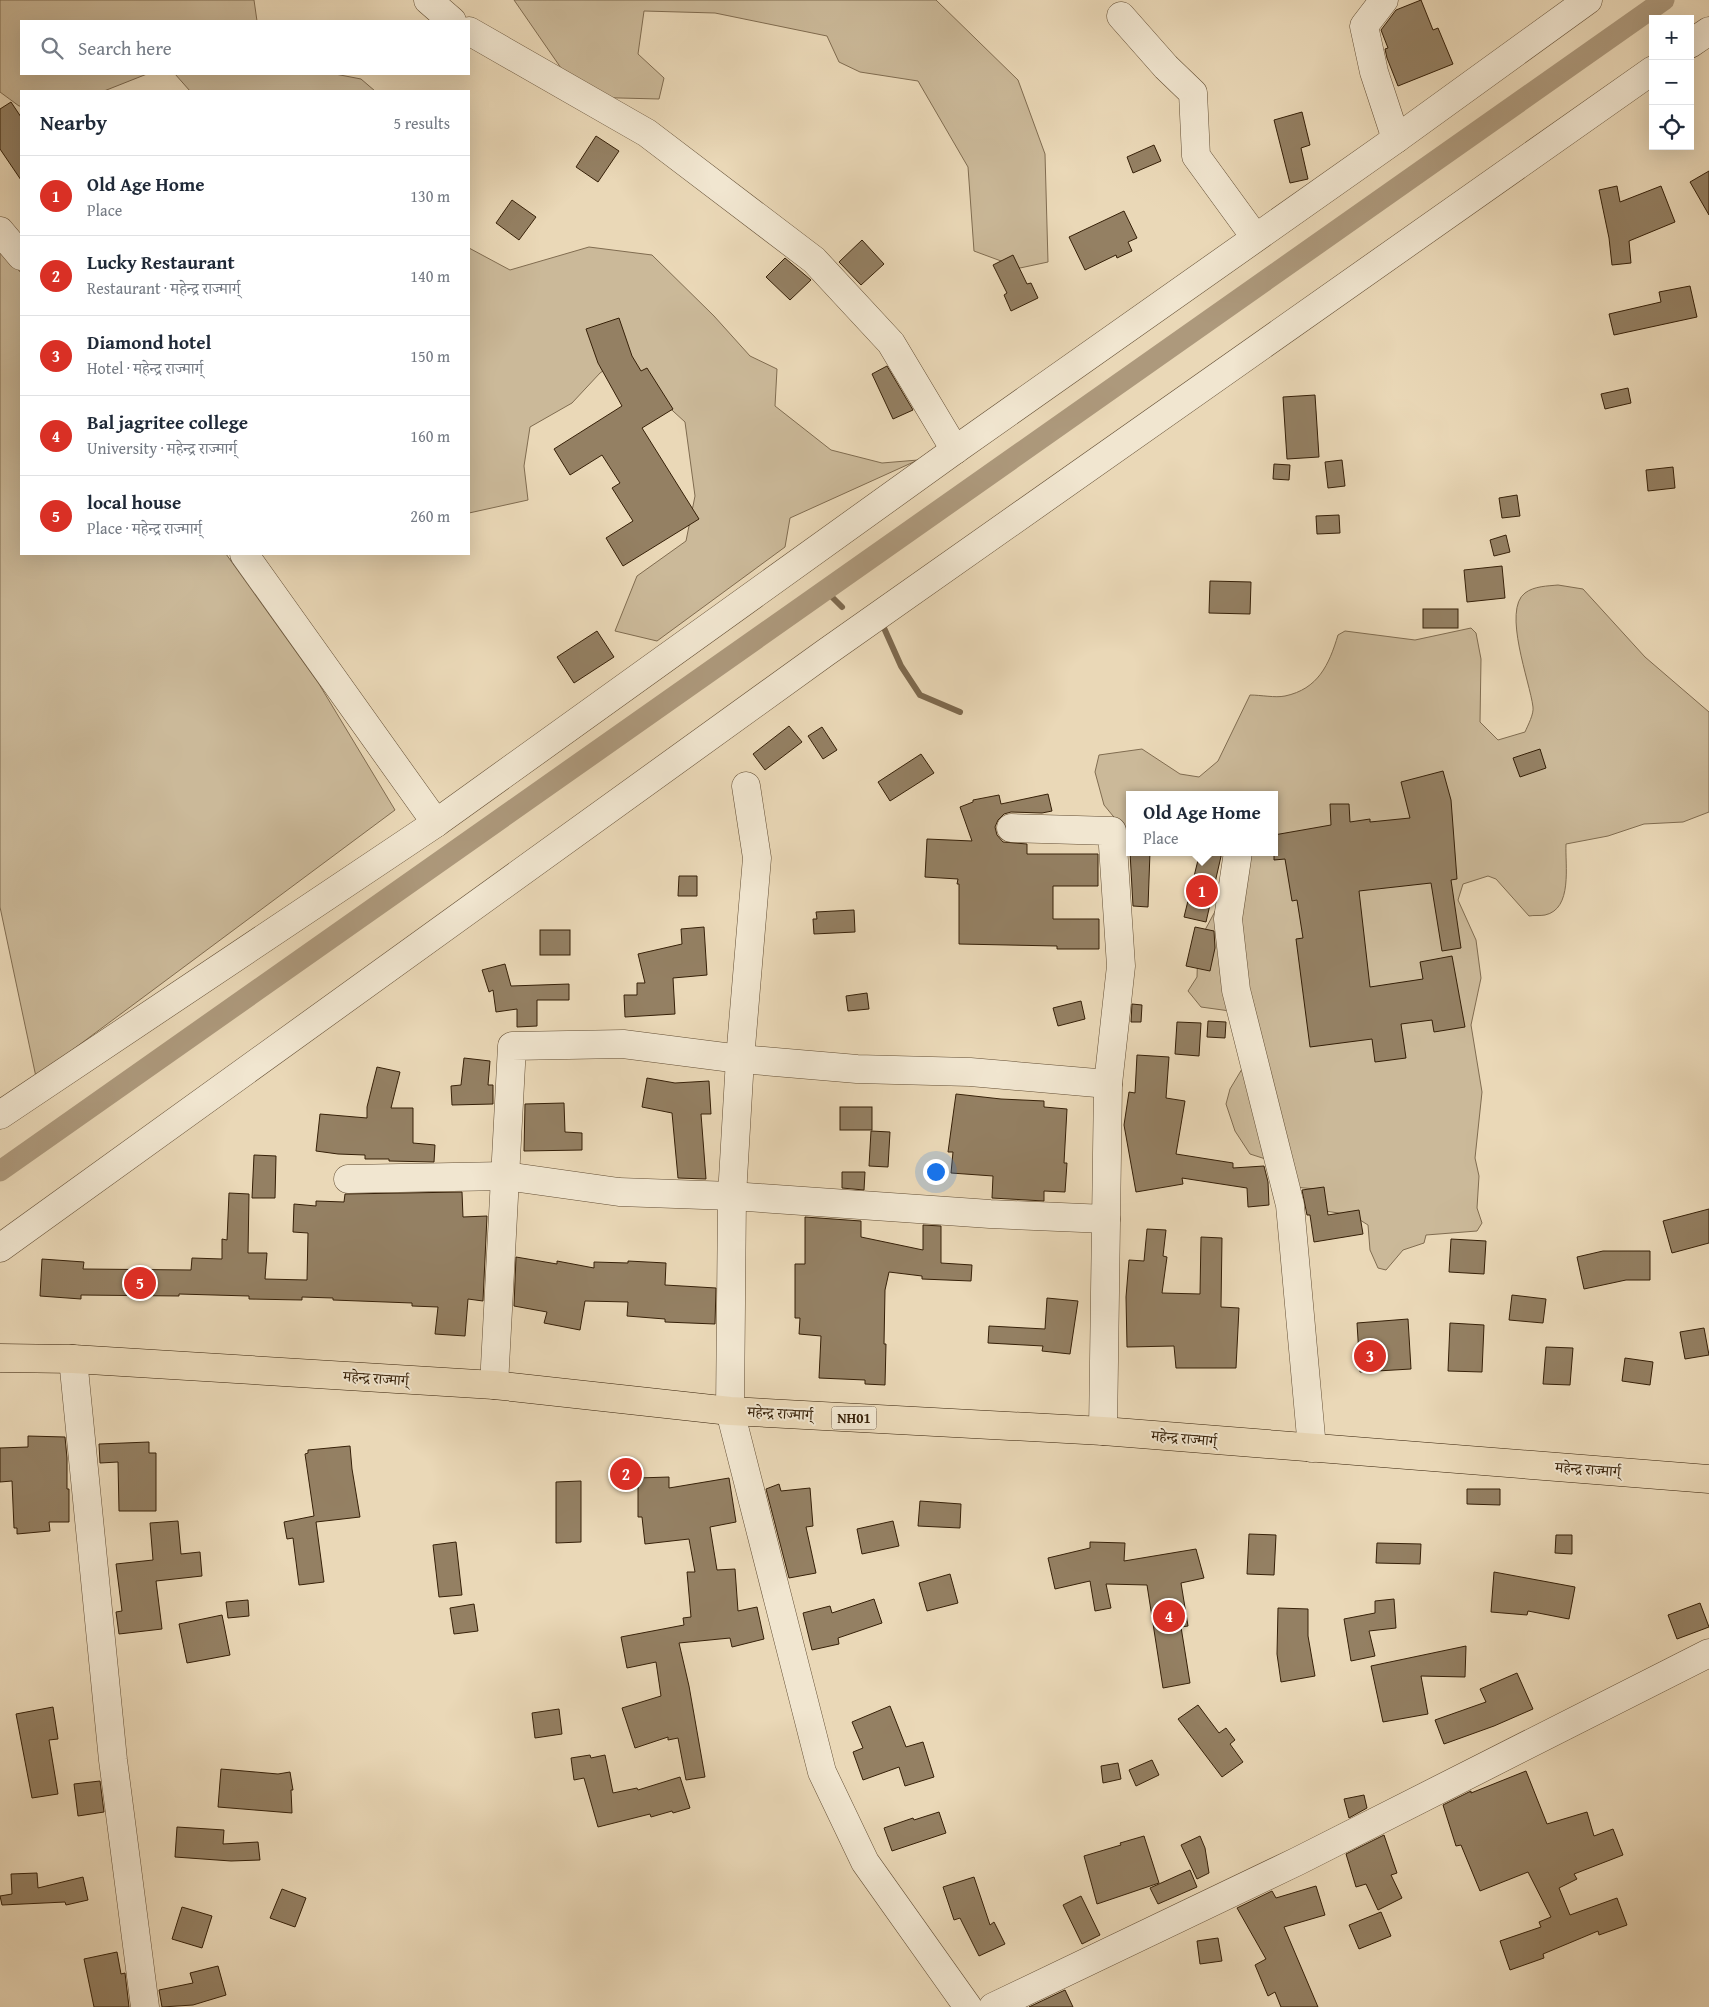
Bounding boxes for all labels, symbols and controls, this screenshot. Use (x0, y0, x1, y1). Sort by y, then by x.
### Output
map controls (1649, 15, 1694, 150)
button: + (1649, 15, 1694, 60)
search box (20, 20, 470, 75)
icon: search (38, 34, 66, 62)
text: Search here (78, 34, 172, 62)
button: − (1649, 60, 1694, 105)
button: locate (1649, 105, 1694, 150)
text: Nearby (40, 107, 107, 138)
text: 5 results (393, 111, 450, 135)
text: Old Age Home (87, 170, 205, 198)
text: 1 (52, 184, 60, 208)
text: 130 m (410, 184, 450, 208)
text: Place (87, 198, 122, 222)
text: Lucky Restaurant (87, 248, 235, 276)
text: 2 (52, 264, 60, 288)
text: 140 m (410, 264, 450, 288)
text: Restaurant · महेन्द्र राज्मार्ग् (87, 276, 240, 300)
text: Diamond hotel (87, 328, 211, 356)
text: 3 (52, 344, 60, 368)
text: 150 m (410, 344, 450, 368)
text: Hotel · महेन्द्र राज्मार्ग् (87, 356, 203, 380)
text: Bal jagritee college (87, 408, 248, 436)
text: 4 (52, 424, 60, 448)
text: 160 m (410, 424, 450, 448)
text: University · महेन्द्र राज्मार्ग् (87, 436, 237, 460)
text: local house (87, 488, 181, 516)
text: 5 (52, 504, 60, 528)
text: 260 m (410, 504, 450, 528)
text: Place · महेन्द्र राज्मार्ग् (87, 516, 202, 540)
popup (1126, 791, 1278, 856)
text: Old Age Home (1143, 798, 1261, 826)
text: Place (1143, 826, 1179, 850)
pin: 1 (1186, 872, 1218, 910)
your location (923, 1159, 949, 1185)
pin: 5 (124, 1264, 156, 1302)
pin: 3 (1354, 1337, 1386, 1375)
street label: महेन्द्र राज्मार्ग् (342, 1365, 412, 1391)
street label: महेन्द्र राज्मार्ग् (746, 1401, 816, 1425)
road number: NH01 (832, 1406, 876, 1430)
street label: महेन्द्र राज्मार्ग् (1149, 1425, 1220, 1452)
pin: 2 (610, 1455, 642, 1493)
street label: महेन्द्र राज्मार्ग् (1554, 1456, 1624, 1482)
pin: 4 (1153, 1597, 1185, 1635)

